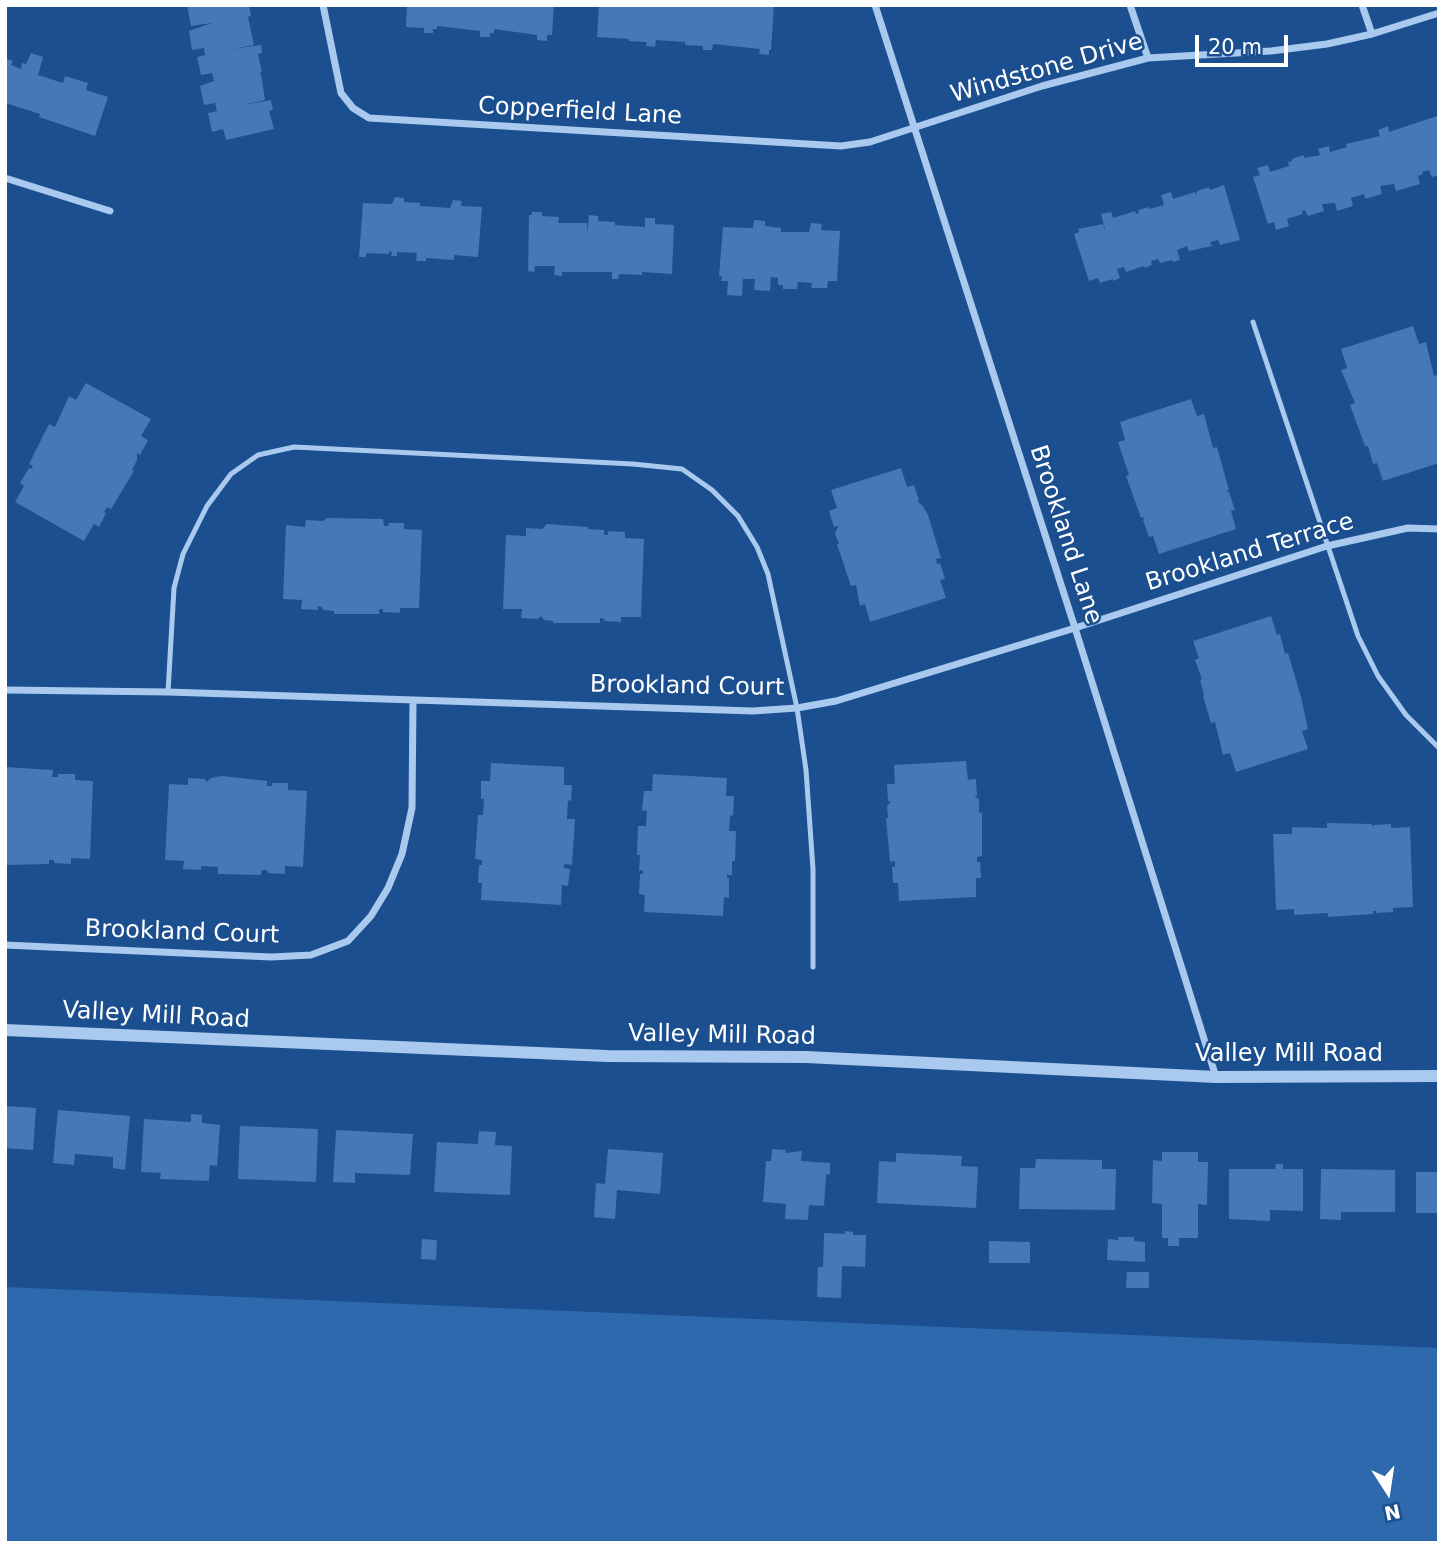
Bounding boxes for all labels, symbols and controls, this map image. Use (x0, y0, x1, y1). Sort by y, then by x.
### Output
scale bar (1199, 21, 1292, 65)
street label: Windstone Drive (948, 28, 1146, 110)
text: 20 m (1208, 35, 1262, 59)
street label: Copperfield Lane (477, 92, 683, 132)
street label: Brookland Lane (1022, 442, 1108, 628)
street label: Brookland Terrace (1143, 508, 1357, 598)
street label: Brookland Court (590, 671, 784, 703)
street label: Brookland Court (84, 915, 280, 951)
street label: Valley Mill Road (61, 997, 251, 1035)
street label: Valley Mill Road (628, 1020, 816, 1052)
street label: Valley Mill Road (1195, 1041, 1383, 1069)
north arrow (1353, 1457, 1423, 1527)
text: N (1382, 1500, 1402, 1525)

